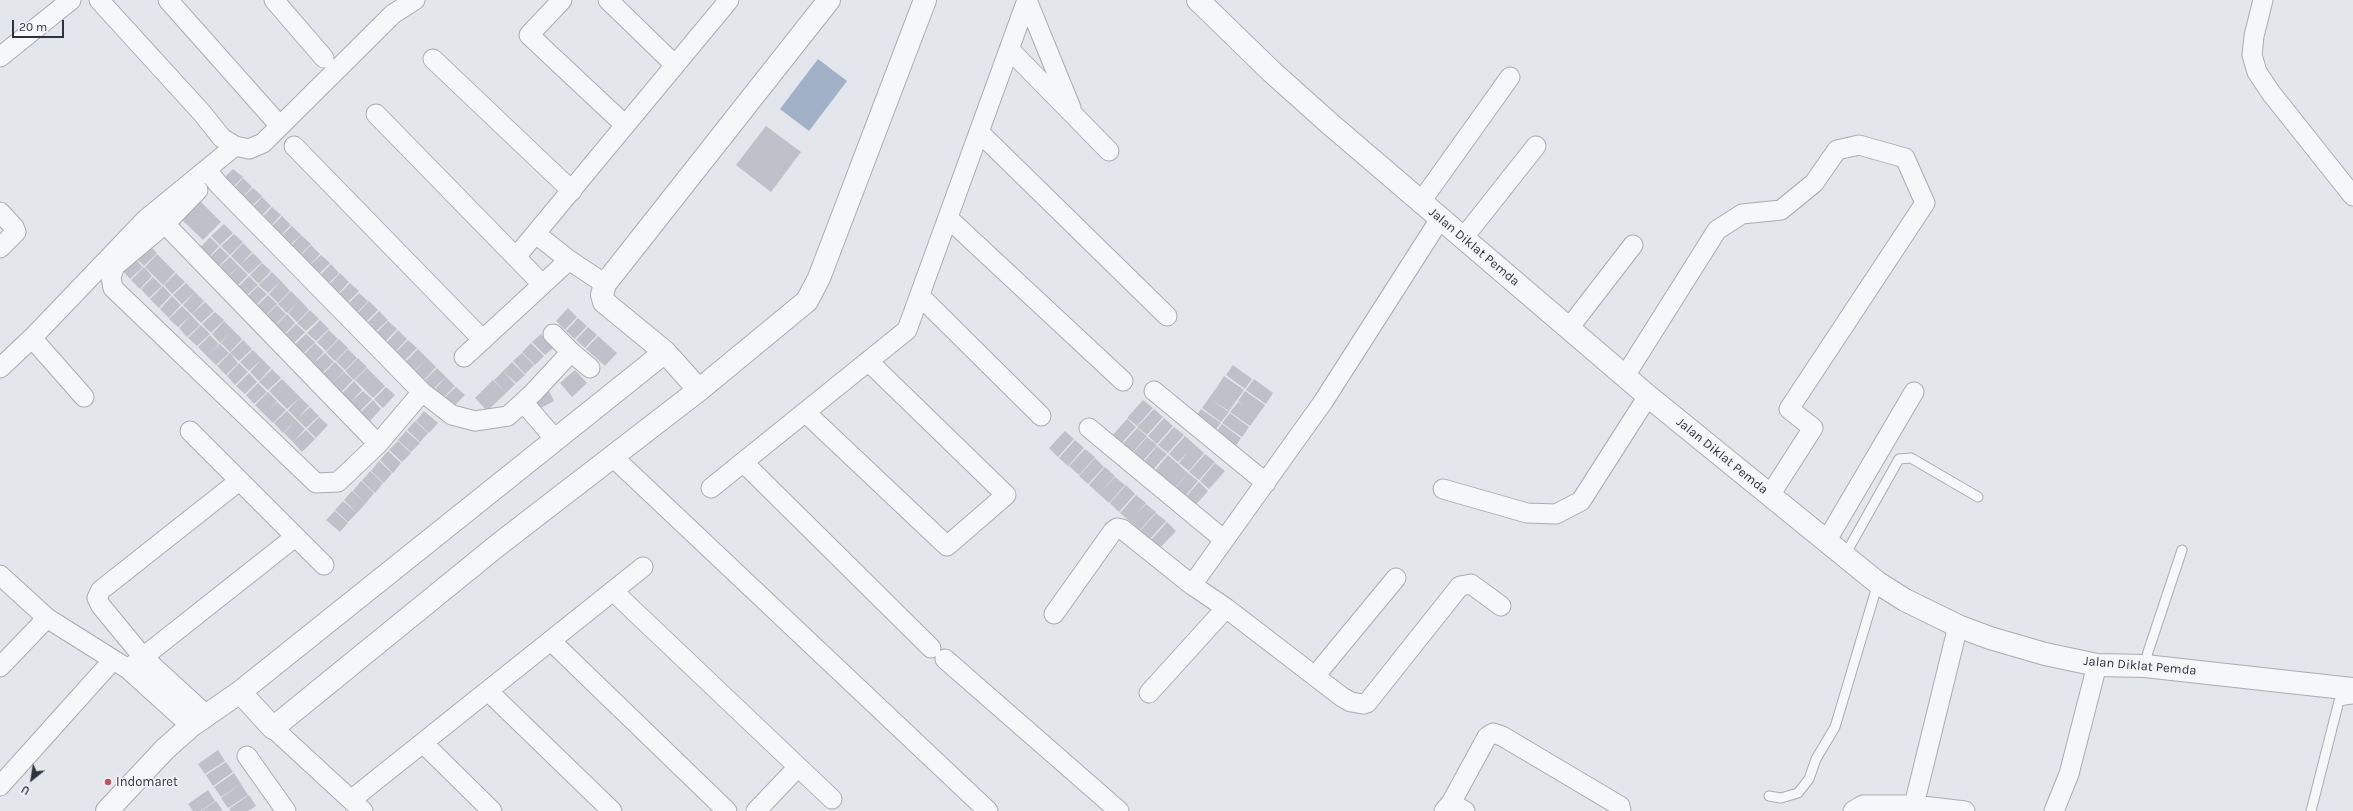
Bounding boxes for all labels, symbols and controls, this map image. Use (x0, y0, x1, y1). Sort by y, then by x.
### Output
scale bar (14, 12, 66, 38)
text: 20 m (19, 20, 47, 34)
street label: Jalan Diklat Pemda (1425, 205, 1523, 289)
street label: Jalan Diklat Pemda (1673, 414, 1771, 498)
street label: Jalan Diklat Pemda (2083, 653, 2197, 679)
north arrow (12, 759, 52, 799)
place label: Indomaret (116, 774, 178, 790)
marker: Indomaret (103, 777, 113, 787)
text: U (19, 782, 32, 797)

